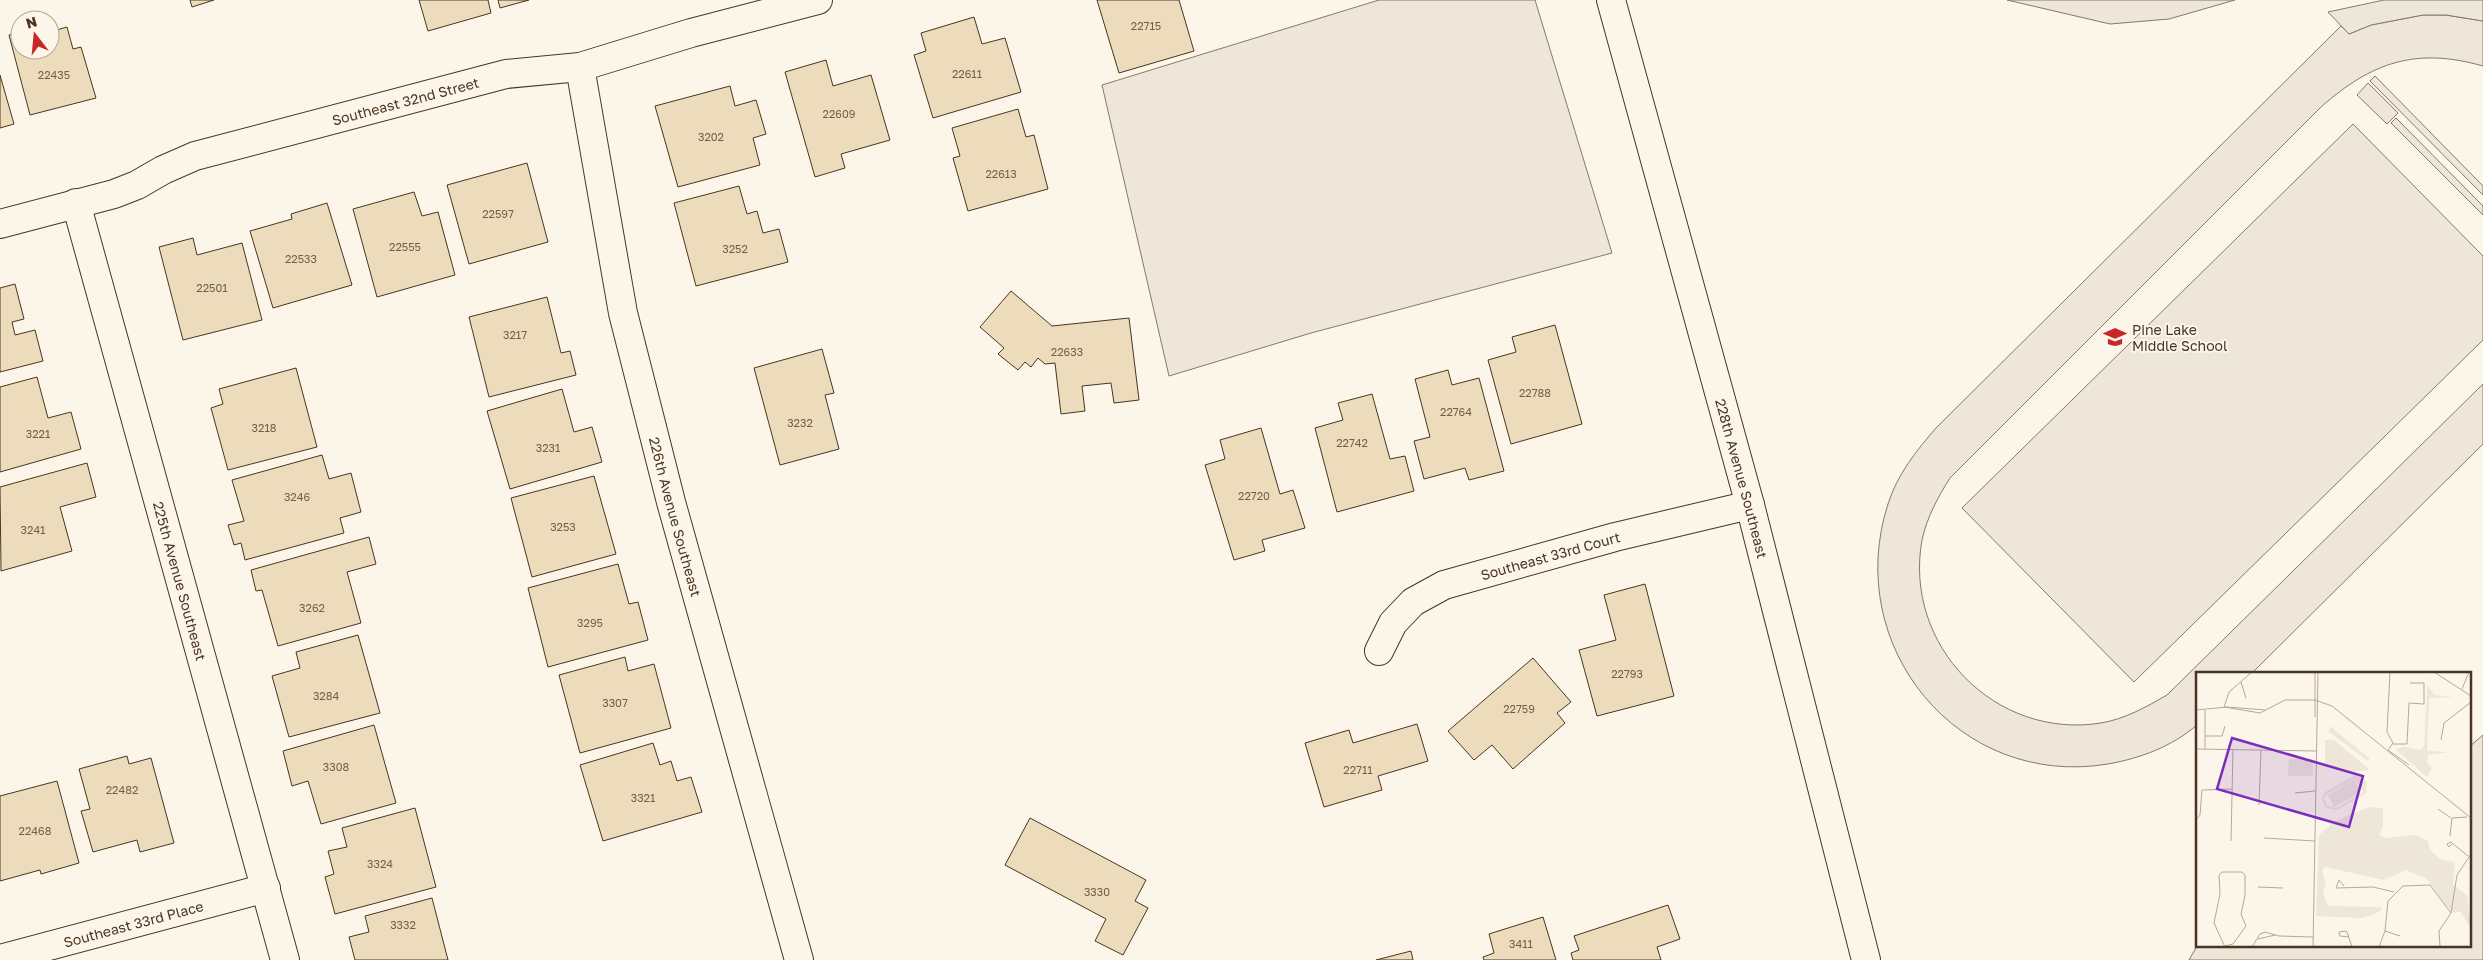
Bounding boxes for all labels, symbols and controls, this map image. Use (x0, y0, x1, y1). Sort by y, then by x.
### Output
north arrow (10, 10, 60, 60)
text: N (24, 12, 39, 32)
house number: 22715 (1131, 19, 1161, 32)
house number: 22611 (952, 67, 982, 80)
house number: 22435 (38, 68, 70, 81)
street label: Southeast 32nd Street (330, 73, 481, 128)
house number: 22609 (823, 107, 855, 120)
house number: 3202 (698, 130, 724, 143)
house number: 22613 (985, 167, 1017, 180)
house number: 22597 (482, 207, 514, 220)
house number: 22555 (389, 240, 421, 253)
house number: 3252 (722, 242, 748, 255)
house number: 22533 (285, 252, 317, 265)
house number: 22501 (196, 281, 228, 294)
place label: Pine Lake Middle School (2132, 321, 2227, 354)
school or university icon: Pine Lake Middle School (2102, 324, 2128, 350)
house number: 3217 (503, 328, 527, 341)
house number: 22633 (1051, 345, 1083, 358)
house number: 22788 (1519, 386, 1551, 399)
street label: 228th Avenue Southeast (1713, 397, 1772, 560)
house number: 22764 (1440, 405, 1472, 418)
house number: 3232 (787, 416, 813, 429)
house number: 3218 (252, 421, 277, 434)
house number: 3221 (26, 427, 50, 440)
street label: 226th Avenue Southeast (646, 435, 705, 598)
house number: 22742 (1336, 436, 1368, 449)
house number: 3231 (536, 441, 560, 454)
house number: 22720 (1238, 489, 1270, 502)
house number: 3246 (284, 490, 310, 503)
street label: 225th Avenue Southeast (150, 499, 210, 662)
house number: 3253 (550, 520, 576, 533)
house number: 3241 (21, 523, 45, 536)
street label: Southeast 33rd Court (1478, 528, 1622, 583)
house number: 3262 (299, 601, 325, 614)
house number: 3295 (577, 616, 603, 629)
house number: 22793 (1611, 667, 1643, 680)
inset map (2196, 672, 2470, 948)
house number: 3284 (313, 689, 339, 702)
house number: 3307 (602, 696, 628, 709)
house number: 22759 (1503, 702, 1535, 715)
house number: 3308 (323, 760, 349, 773)
house number: 22711 (1343, 763, 1373, 776)
house number: 22482 (106, 783, 138, 796)
house number: 3321 (631, 791, 655, 804)
house number: 22468 (19, 824, 52, 837)
house number: 3324 (367, 857, 393, 870)
house number: 3330 (1084, 885, 1110, 898)
street label: Southeast 33rd Place (62, 897, 205, 950)
house number: 3332 (390, 918, 416, 931)
house number: 3411 (1509, 937, 1533, 950)

